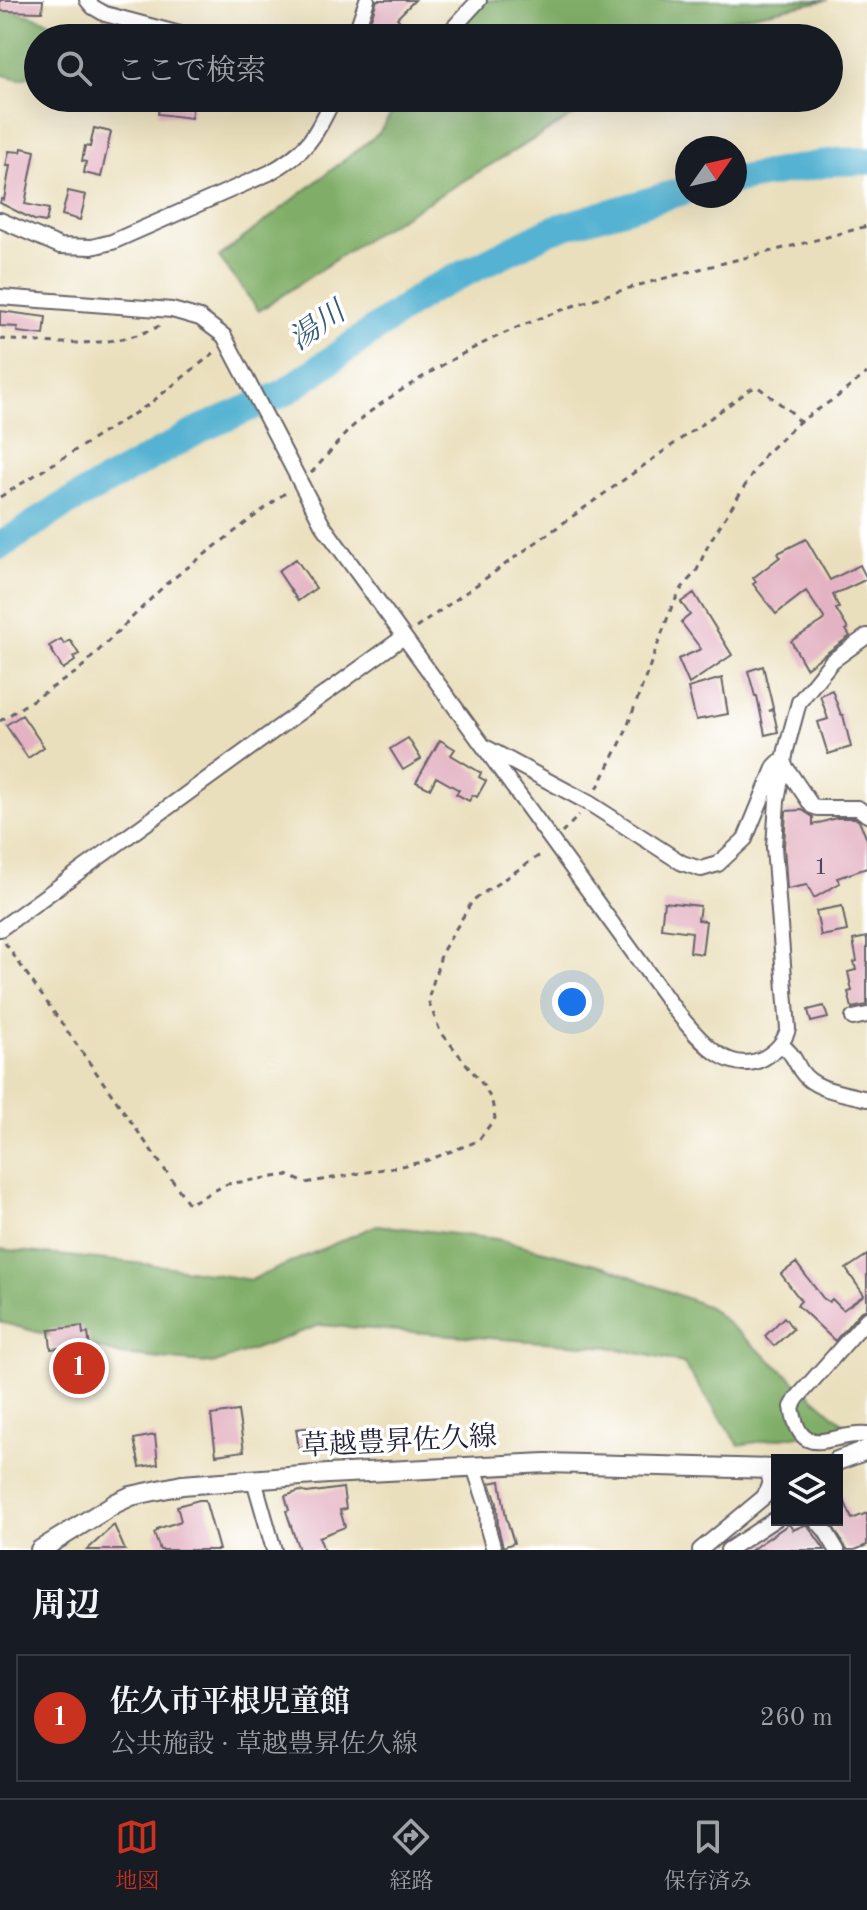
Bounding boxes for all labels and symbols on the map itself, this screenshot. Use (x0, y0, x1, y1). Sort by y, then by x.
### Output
north arrow (675, 136, 747, 208)
water label: 湯川 (284, 294, 354, 356)
house number: 1 (814, 856, 828, 880)
your location (552, 982, 592, 1022)
pin: 1 (53, 1338, 105, 1398)
street label: 草越豊昇佐久線 (300, 1421, 498, 1462)

